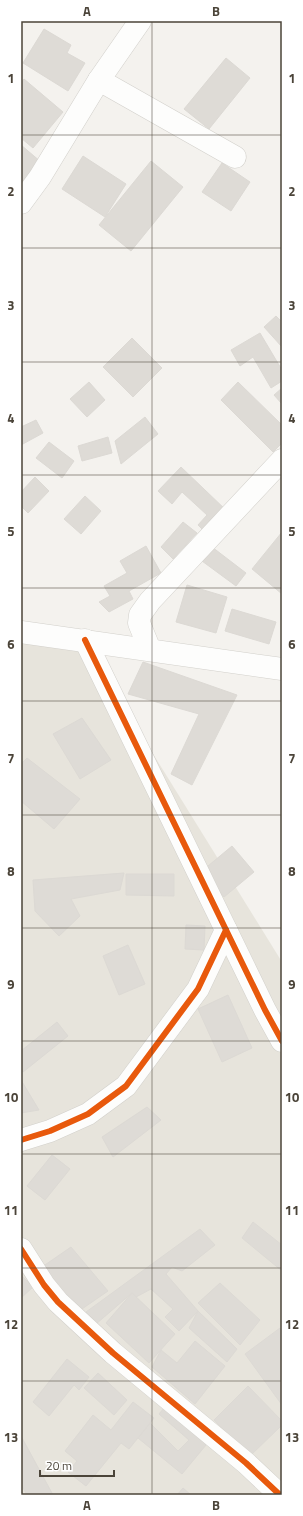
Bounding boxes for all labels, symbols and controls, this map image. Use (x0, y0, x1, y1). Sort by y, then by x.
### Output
text: A (83, 1, 91, 21)
text: B (212, 1, 220, 21)
text: 1 (7, 68, 15, 88)
text: 1 (288, 68, 296, 88)
text: 2 (7, 181, 15, 201)
text: 2 (288, 181, 296, 201)
text: 3 (7, 295, 15, 315)
text: 3 (288, 295, 296, 315)
text: 4 (7, 408, 15, 428)
text: 4 (288, 408, 296, 428)
text: 5 (7, 521, 15, 541)
text: 5 (288, 521, 296, 541)
text: 6 (7, 634, 15, 654)
text: 6 (288, 634, 296, 654)
text: 7 (7, 748, 15, 768)
text: 7 (288, 748, 296, 768)
text: 8 (7, 861, 15, 881)
text: 8 (288, 861, 296, 881)
text: 9 (7, 974, 15, 994)
text: 9 (288, 974, 296, 994)
text: 10 (4, 1087, 18, 1107)
text: 10 (285, 1087, 299, 1107)
text: 11 (4, 1200, 18, 1220)
text: 11 (285, 1200, 299, 1220)
text: 12 (4, 1314, 18, 1334)
text: 12 (285, 1314, 299, 1334)
text: 13 (4, 1427, 18, 1447)
text: 13 (285, 1427, 299, 1447)
scale bar (40, 1452, 114, 1478)
text: 20 m (46, 1456, 72, 1475)
text: A (83, 1495, 91, 1515)
text: B (212, 1495, 220, 1515)

